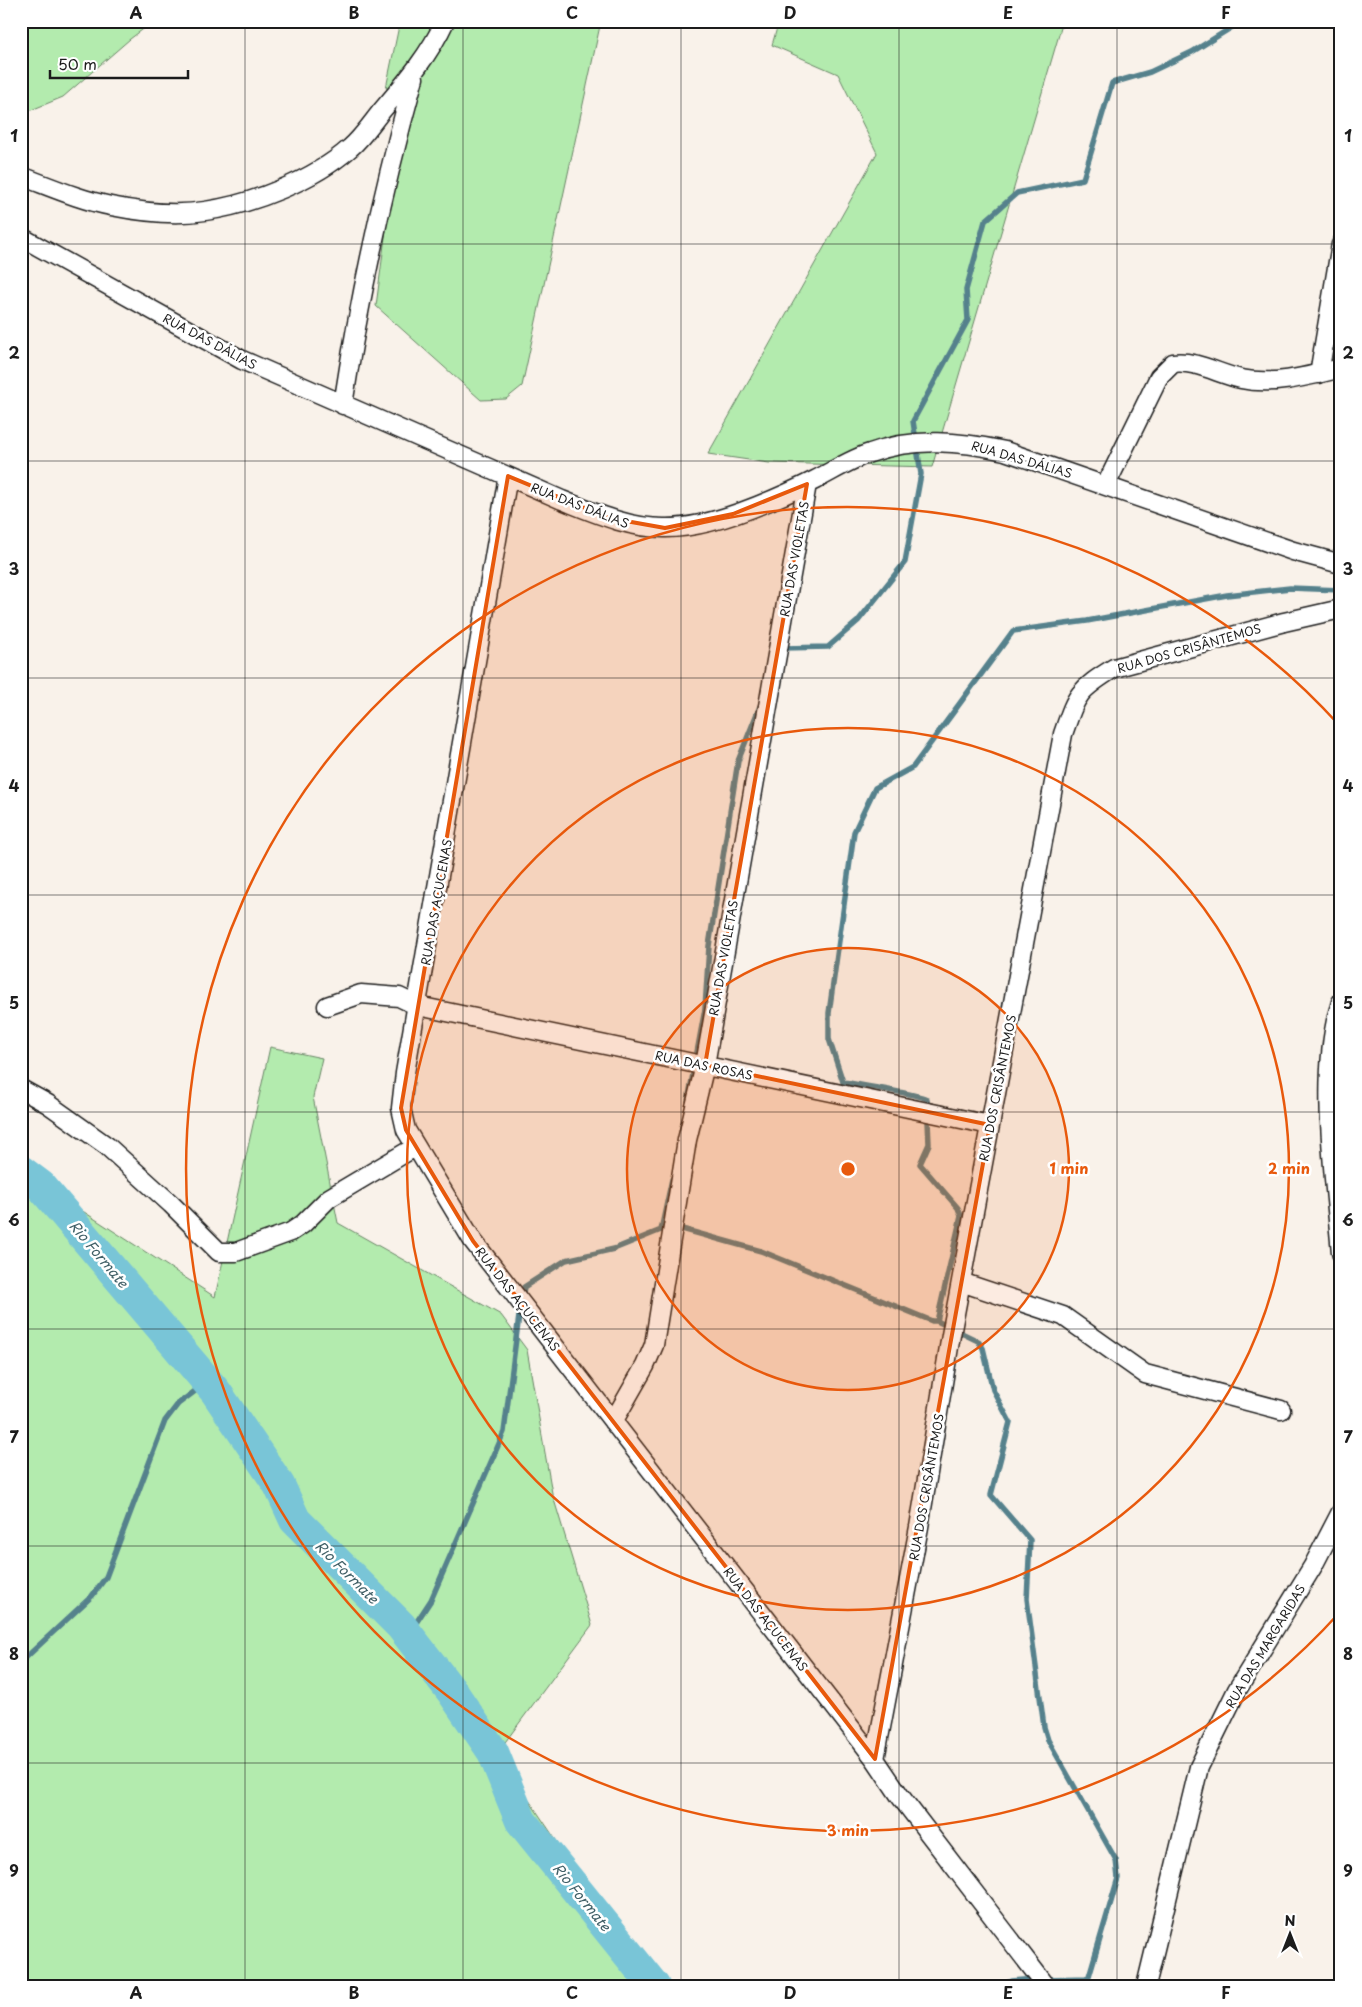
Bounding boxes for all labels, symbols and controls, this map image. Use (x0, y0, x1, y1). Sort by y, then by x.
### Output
text: A (130, 0, 143, 24)
text: B (349, 0, 360, 24)
text: C (566, 0, 578, 24)
text: D (784, 0, 796, 24)
text: E (1003, 0, 1013, 24)
text: F (1221, 0, 1231, 24)
scale bar (50, 48, 188, 80)
text: 50 m (58, 52, 97, 75)
text: 1 (10, 123, 18, 147)
text: 1 (1344, 123, 1352, 147)
street label: RUA DAS DÁLIAS (160, 309, 260, 373)
text: 2 (8, 340, 20, 364)
text: 2 (1342, 340, 1354, 364)
street label: RUA DAS DÁLIAS (970, 436, 1074, 482)
street label: RUA DAS DÁLIAS (528, 478, 632, 532)
street label: RUA DAS VIOLETAS (775, 500, 813, 618)
text: 3 (9, 556, 19, 580)
text: 3 (1343, 556, 1353, 580)
street label: RUA DOS CRISÂNTEMOS (1115, 619, 1263, 677)
text: 4 (9, 773, 20, 797)
text: 4 (1343, 773, 1354, 797)
street label: RUA DAS AÇUCENAS (416, 837, 456, 967)
street label: RUA DAS VIOLETAS (704, 899, 742, 1017)
text: 5 (9, 990, 19, 1014)
text: 5 (1343, 990, 1353, 1014)
street label: RUA DOS CRISÂNTEMOS (974, 1013, 1020, 1163)
street label: RUA DAS ROSAS (654, 1046, 754, 1084)
text: 1 min (1050, 1156, 1088, 1179)
text: 2 min (1268, 1156, 1310, 1179)
centre of rings (839, 1160, 857, 1178)
text: 6 (8, 1207, 20, 1231)
text: 6 (1342, 1207, 1354, 1231)
water label: Rio Formate (65, 1216, 134, 1293)
street label: RUA DAS AÇUCENAS (471, 1243, 565, 1355)
street label: RUA DOS CRISÂNTEMOS (904, 1412, 948, 1562)
text: 7 (9, 1424, 19, 1448)
text: 7 (1343, 1424, 1353, 1448)
water label: Rio Formate (311, 1536, 384, 1609)
street label: RUA DAS AÇUCENAS (719, 1563, 813, 1675)
street label: RUA DAS MARGARIDAS (1221, 1581, 1309, 1711)
text: 8 (9, 1641, 19, 1665)
text: 8 (1343, 1641, 1353, 1665)
text: 3 min (827, 1818, 869, 1841)
text: 9 (9, 1858, 19, 1882)
text: 9 (1343, 1858, 1353, 1882)
water label: Rio Formate (548, 1859, 617, 1937)
north arrow (1264, 1910, 1314, 1960)
text: N (1284, 1910, 1296, 1931)
text: A (130, 1980, 143, 2004)
text: B (349, 1980, 360, 2004)
text: C (566, 1980, 578, 2004)
text: D (784, 1980, 796, 2004)
text: E (1003, 1980, 1013, 2004)
text: F (1221, 1980, 1231, 2004)

